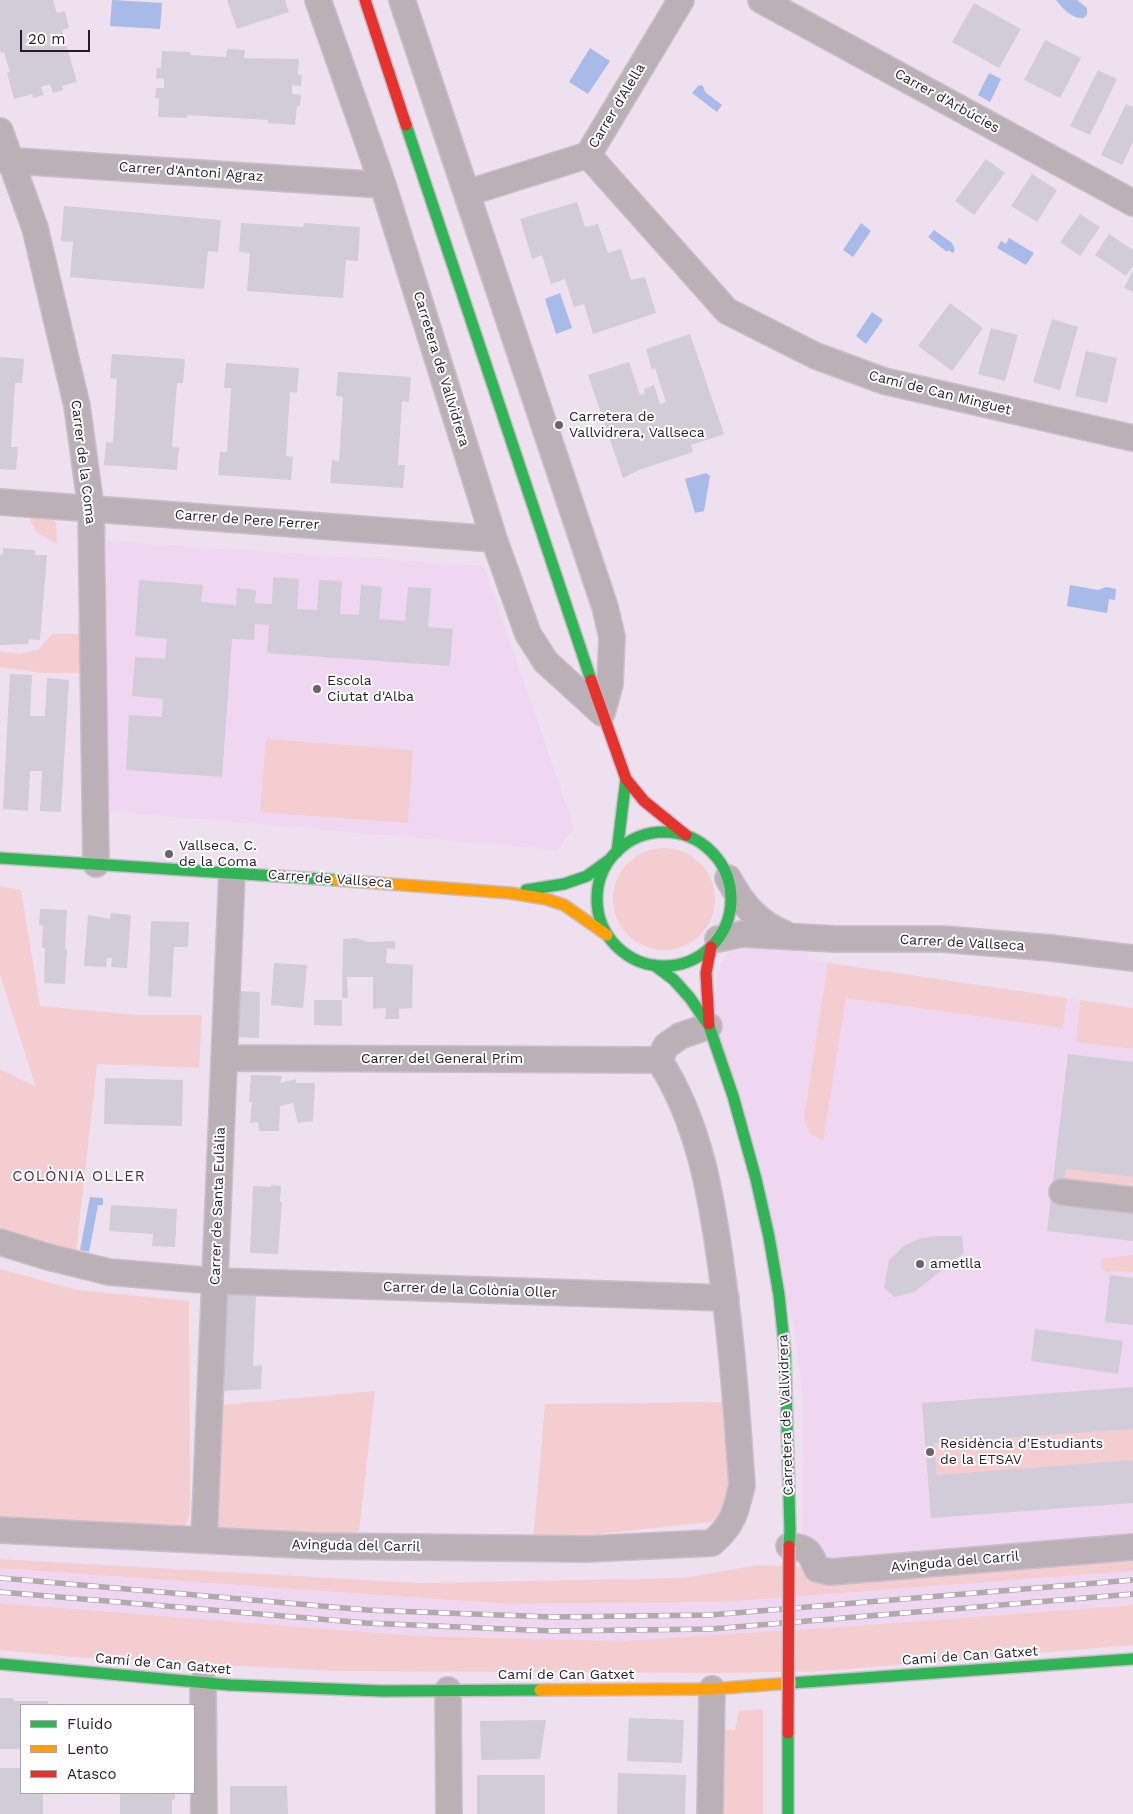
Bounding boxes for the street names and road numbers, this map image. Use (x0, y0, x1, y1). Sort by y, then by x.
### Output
street label: Carrer d'Alella (585, 61, 649, 151)
street label: Carrer d'Arbúcies (892, 65, 1002, 137)
street label: Carrer d'Antoni Agraz (118, 159, 264, 185)
street label: Carretera de Vallvidrera (409, 289, 473, 449)
street label: Camí de Can Minguet (867, 367, 1013, 419)
street label: Carrer de la Coma (67, 399, 99, 525)
street label: Carrer de Pere Ferrer (174, 507, 320, 533)
street label: Carrer de Vallseca (267, 866, 393, 892)
street label: Carrer de Vallseca (899, 931, 1025, 955)
street label: Carrer del General Prim (361, 1051, 523, 1067)
street label: Carrer de Santa Eulàlia (207, 1127, 229, 1285)
street label: Carrer de la Colònia Oller (383, 1279, 557, 1301)
street label: Carretera de Vallvidrera (775, 1334, 797, 1496)
street label: Avinguda del Carril (291, 1536, 421, 1556)
street label: Avinguda del Carril (890, 1548, 1020, 1576)
street label: Camí de Can Gatxet (901, 1643, 1039, 1669)
street label: Camí de Can Gatxet (94, 1650, 232, 1678)
street label: Camí de Can Gatxet (498, 1667, 634, 1683)

